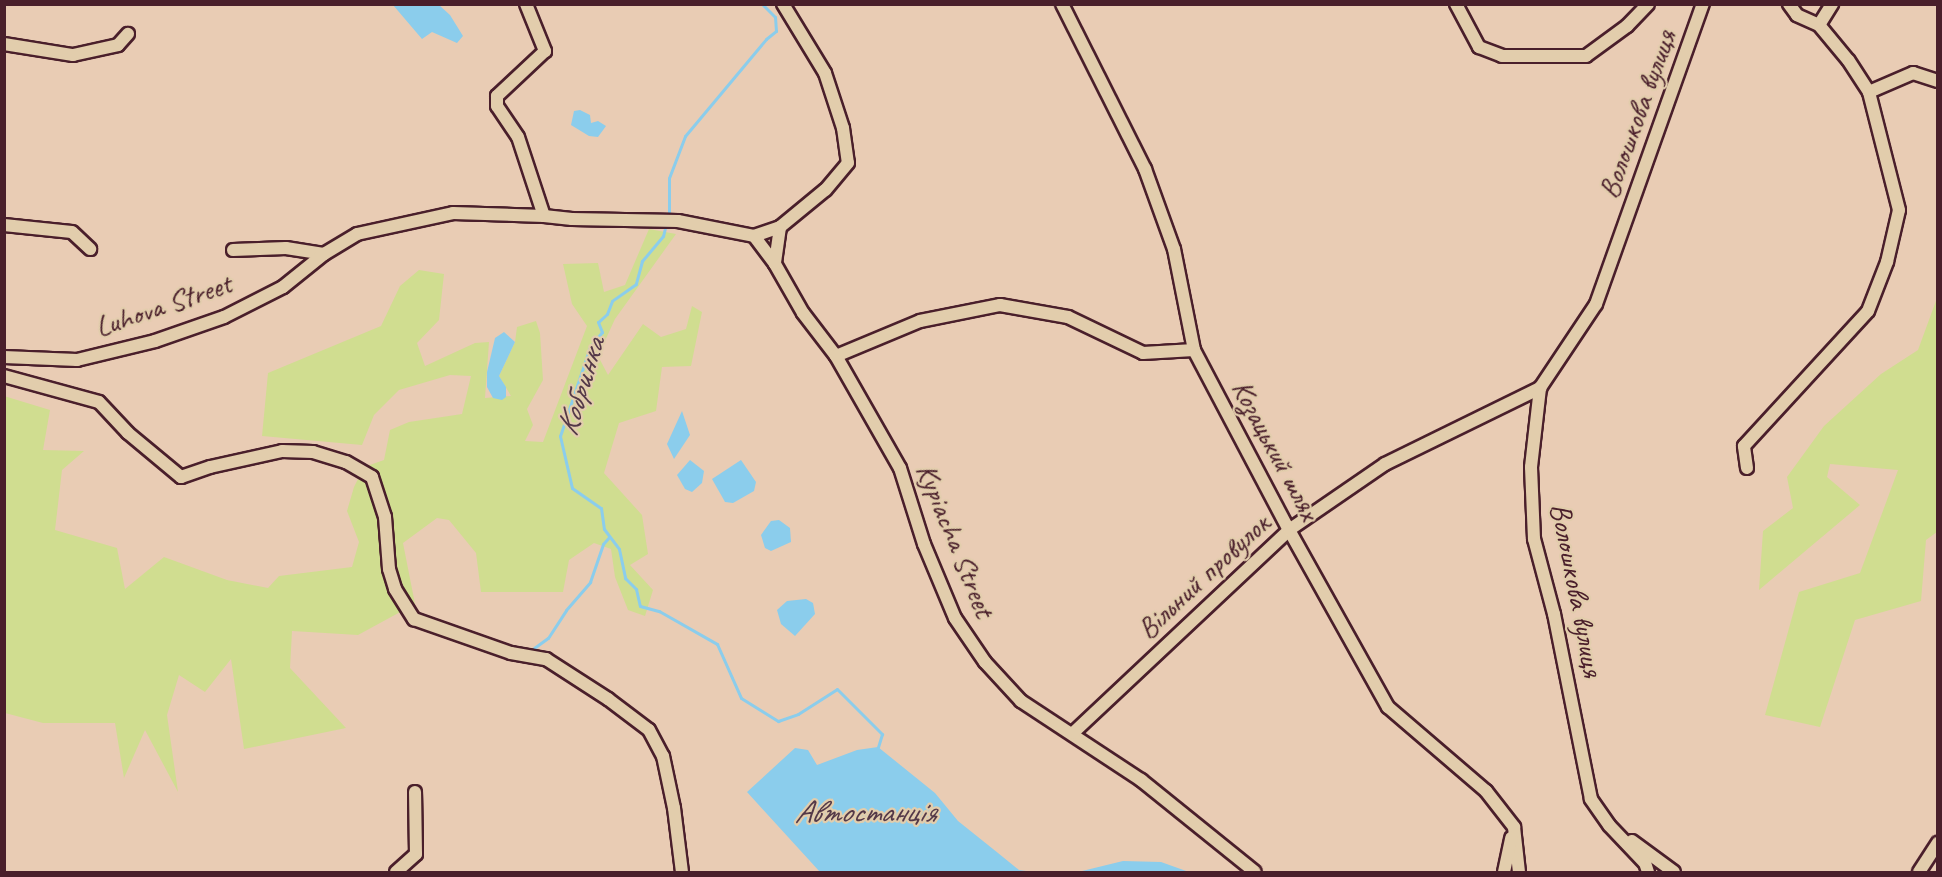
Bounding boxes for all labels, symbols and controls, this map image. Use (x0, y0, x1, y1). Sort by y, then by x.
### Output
street label: Волошкова вулиця (1590, 24, 1684, 204)
street label: Luhova Street (90, 265, 236, 345)
water label: Кобринка (548, 334, 614, 440)
street label: Козацький шлях (1224, 374, 1328, 526)
street label: Kypiacha Street (909, 458, 1003, 622)
street label: Волошкова вулиця (1542, 499, 1612, 681)
street label: Вільний провулок (1129, 506, 1277, 646)
water label: Автостанція (795, 793, 935, 831)

